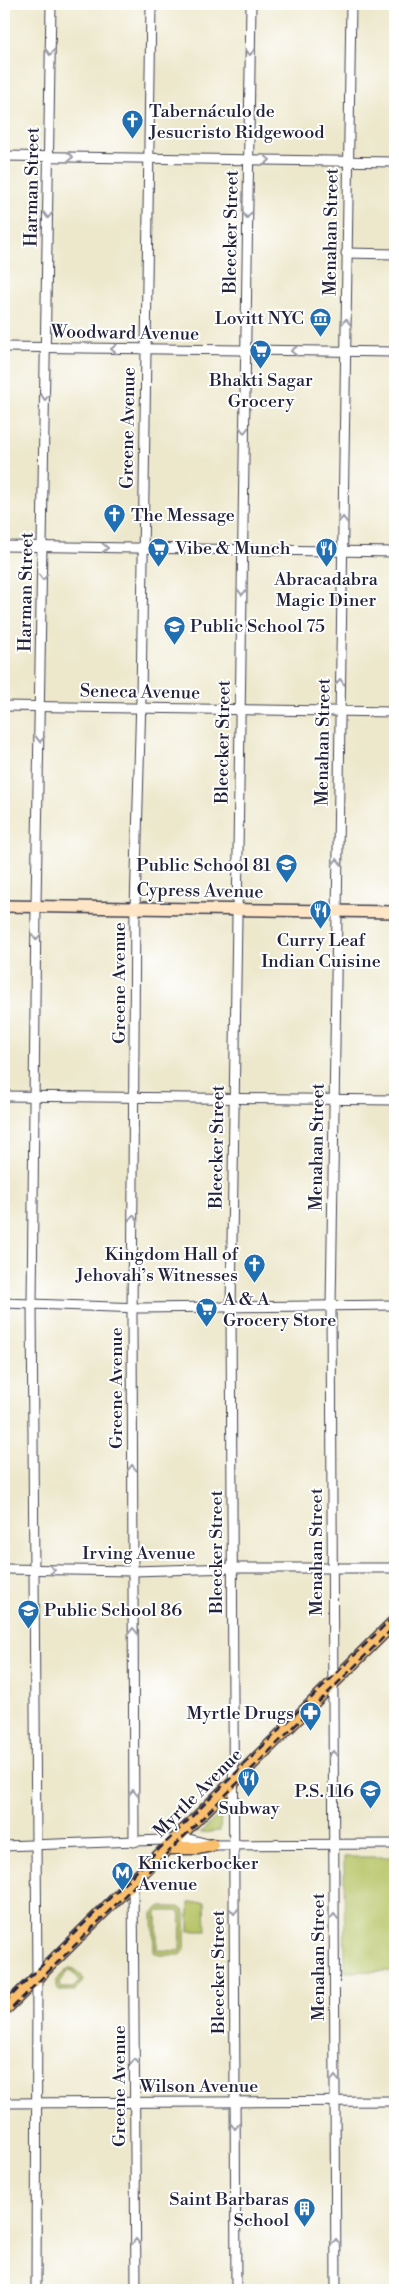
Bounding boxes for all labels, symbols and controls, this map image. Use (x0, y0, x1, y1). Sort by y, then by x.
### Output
one-way arrow (45, 49, 56, 57)
one-way arrow (245, 49, 255, 57)
place label: Tabernáculo de Jesucristo Ridgewood (148, 100, 325, 144)
church icon: Tabernáculo de Jesucristo Ridgewood (121, 109, 145, 140)
street label: Harman Street (19, 126, 45, 247)
one-way arrow (66, 152, 74, 162)
one-way arrow (264, 155, 272, 165)
street label: Menahan Street (318, 167, 344, 296)
street label: Bleecker Street (218, 169, 244, 295)
one-way arrow (242, 211, 253, 219)
one-way arrow (43, 212, 53, 219)
museum icon: Lovitt NYC (308, 306, 332, 337)
place label: Lovitt NYC (215, 307, 304, 330)
one-way arrow (340, 318, 351, 326)
street label: Woodward Avenue (50, 320, 199, 346)
supermarket icon: Bhakti Sagar Grocery (249, 338, 273, 369)
one-way arrow (110, 344, 118, 354)
one-way arrow (290, 346, 298, 356)
street label: Greene Avenue (115, 367, 141, 489)
place label: Bhakti Sagar Grocery (208, 369, 313, 413)
one-way arrow (40, 393, 51, 401)
one-way arrow (239, 426, 249, 434)
church icon: The Message (103, 503, 127, 534)
place label: The Message (131, 504, 235, 527)
one-way arrow (337, 515, 348, 523)
street label: Harman Street (13, 531, 39, 652)
supermarket icon: Vibe & Munch (147, 536, 171, 567)
place label: Vibe & Munch (174, 537, 291, 560)
restaurant icon: Abracadabra Magic Diner (314, 537, 338, 568)
one-way arrow (101, 542, 109, 553)
place label: Abracadabra Magic Diner (273, 568, 379, 612)
one-way arrow (38, 573, 48, 581)
one-way arrow (237, 589, 247, 597)
school or university icon: Public School 75 (162, 614, 186, 645)
place label: Public School 75 (190, 615, 325, 638)
street label: Menahan Street (310, 677, 336, 806)
one-way arrow (335, 678, 345, 686)
street label: Seneca Avenue (80, 679, 200, 705)
street label: Bleecker Street (210, 679, 236, 805)
one-way arrow (35, 736, 45, 743)
school or university icon: Public School 81 (275, 853, 299, 884)
place label: Public School 81 (136, 854, 271, 877)
one-way arrow (332, 858, 343, 866)
street label: Cypress Avenue (136, 878, 264, 904)
restaurant icon: Curry Leaf Indian Cuisine (309, 898, 333, 929)
street label: Greene Avenue (108, 922, 131, 1044)
place label: Curry Leaf Indian Cuisine (261, 929, 381, 973)
one-way arrow (31, 933, 41, 941)
street label: Menahan Street (304, 1082, 330, 1211)
street label: Bleecker Street (204, 1084, 230, 1210)
one-way arrow (128, 1214, 138, 1222)
place label: Kingdom Hall of Jehovah’s Witnesses (75, 1243, 239, 1287)
church icon: Kingdom Hall of Jehovah’s Witnesses (242, 1252, 266, 1283)
place label: A & A Grocery Store (222, 1288, 336, 1332)
supermarket icon: A & A Grocery Store (195, 1297, 219, 1328)
street label: Greene Avenue (105, 1327, 128, 1449)
one-way arrow (127, 1464, 138, 1472)
street label: Menahan Street (305, 1487, 328, 1616)
street label: Bleecker Street (205, 1489, 228, 1615)
street label: Irving Avenue (82, 1542, 196, 1565)
one-way arrow (49, 1564, 57, 1575)
school or university icon: Public School 86 (16, 1598, 40, 1629)
place label: Public School 86 (44, 1599, 182, 1622)
one-way arrow (128, 1626, 138, 1634)
pharmacy icon: Myrtle Drugs (298, 1701, 322, 1732)
place label: Myrtle Drugs (187, 1702, 294, 1725)
street label: Myrtle Avenue (149, 1744, 247, 1842)
one-way arrow (328, 1750, 338, 1758)
restaurant icon: Subway (237, 1766, 261, 1797)
school or university icon: P.S. 116 (358, 1779, 382, 1810)
place label: P.S. 116 (295, 1780, 354, 1803)
one-way arrow (128, 1789, 138, 1796)
place label: Subway (219, 1797, 280, 1820)
place label: Knickerbocker Avenue (137, 1852, 259, 1896)
metro station icon: Knickerbocker Avenue (110, 1861, 134, 1892)
street label: Menahan Street (307, 1892, 330, 2021)
one-way arrow (229, 1908, 239, 1915)
street label: Bleecker Street (207, 1909, 230, 2035)
one-way arrow (329, 1912, 339, 1920)
street label: Greene Avenue (108, 2025, 131, 2147)
one-way arrow (130, 2057, 140, 2065)
street label: Wilson Avenue (139, 2075, 258, 2098)
one-way arrow (330, 2075, 340, 2082)
one-way arrow (230, 2122, 240, 2130)
place label: Saint Barbaras School (169, 2188, 290, 2232)
building icon: Saint Barbaras School (293, 2197, 317, 2228)
one-way arrow (131, 2237, 141, 2245)
one-way arrow (331, 2237, 341, 2245)

